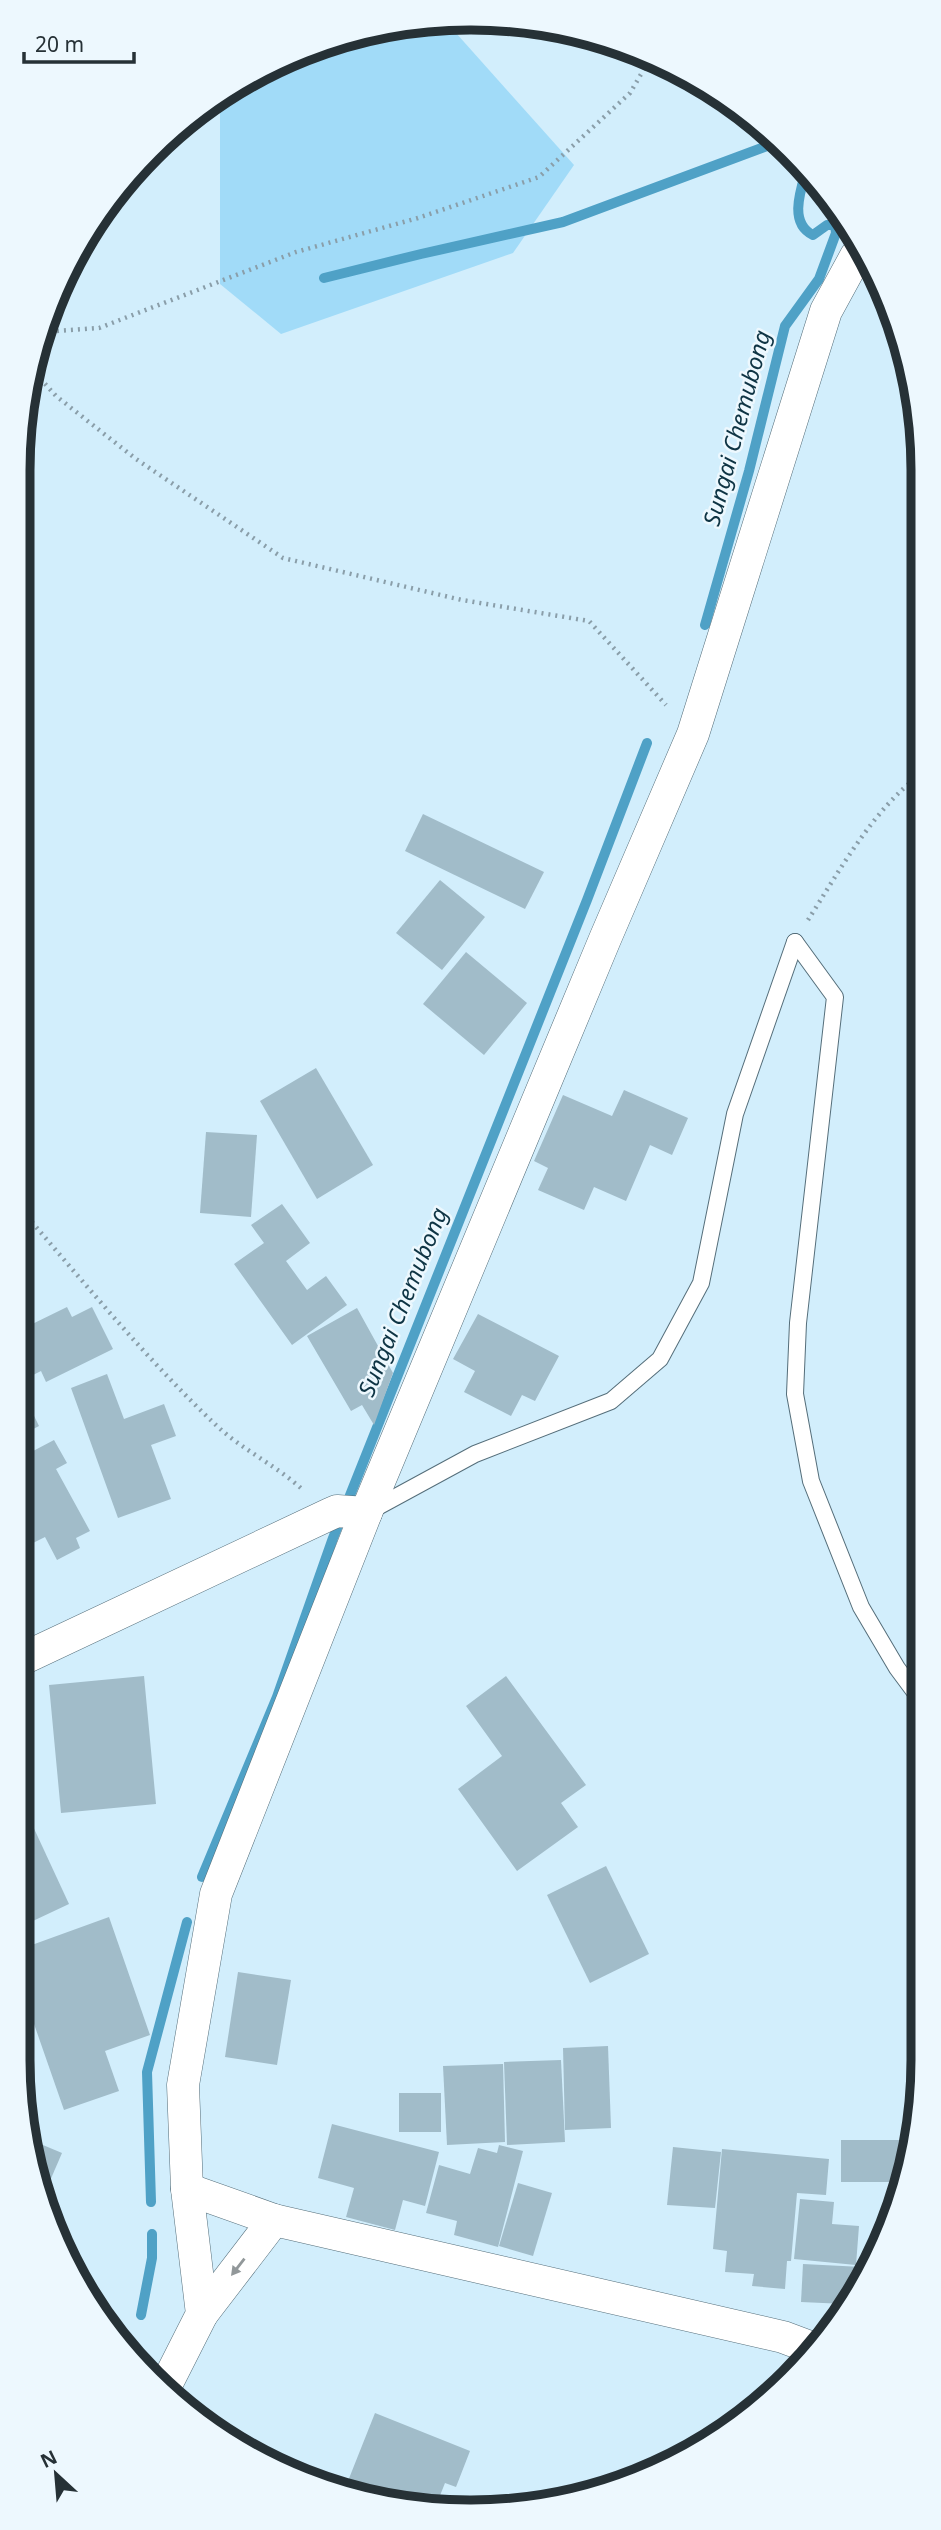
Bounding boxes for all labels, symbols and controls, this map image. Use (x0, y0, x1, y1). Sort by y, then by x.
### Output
scale bar (24, 21, 135, 65)
text: 20 m (35, 30, 84, 58)
water label: Sungai Chemubong (695, 326, 778, 529)
water label: Sungai Chemubong (350, 1202, 455, 1401)
one-way arrow (231, 2258, 245, 2276)
north arrow (21, 2439, 91, 2509)
text: N (36, 2444, 61, 2474)

